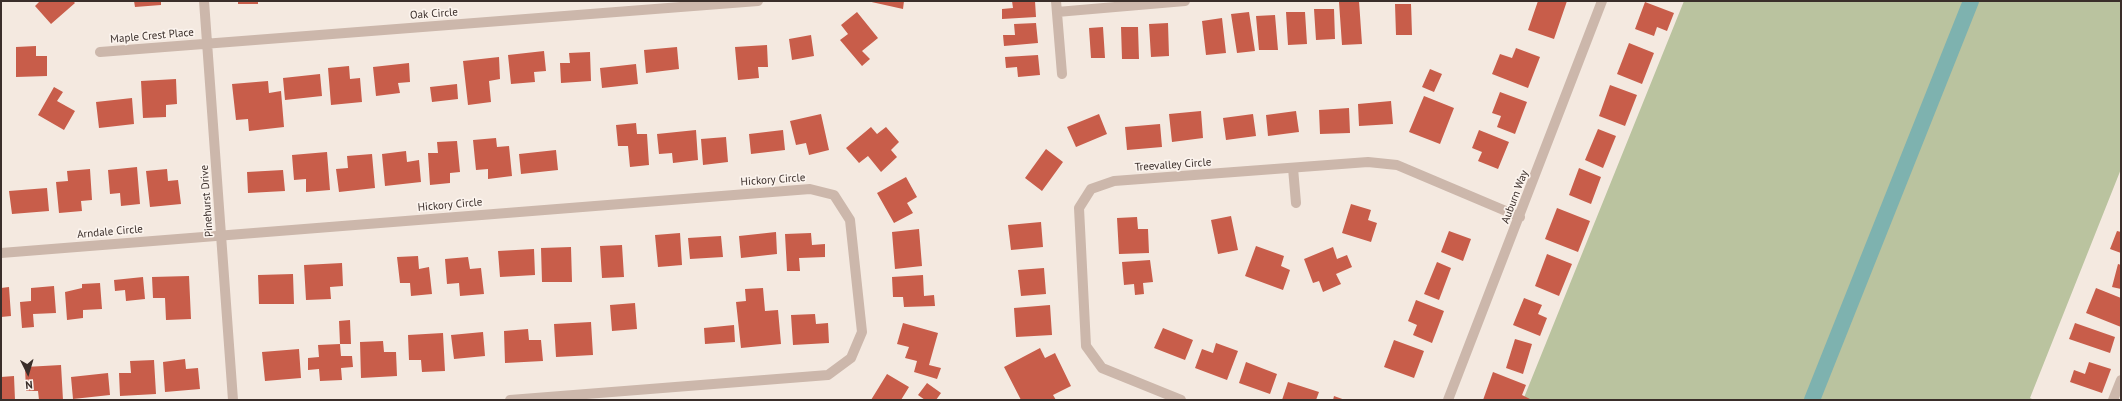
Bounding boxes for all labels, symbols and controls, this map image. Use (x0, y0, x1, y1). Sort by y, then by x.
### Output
street label: Oak Circle (410, 6, 458, 22)
street label: Maple Crest Place (110, 26, 194, 46)
street label: Treevalley Circle (1134, 156, 1212, 174)
street label: Pinehurst Drive (198, 164, 216, 238)
street label: Auburn Way (1499, 168, 1531, 226)
street label: Hickory Circle (740, 171, 806, 189)
street label: Hickory Circle (417, 196, 483, 214)
street label: Arndale Circle (77, 223, 143, 241)
north arrow (8, 353, 48, 393)
text: N (25, 378, 33, 392)

